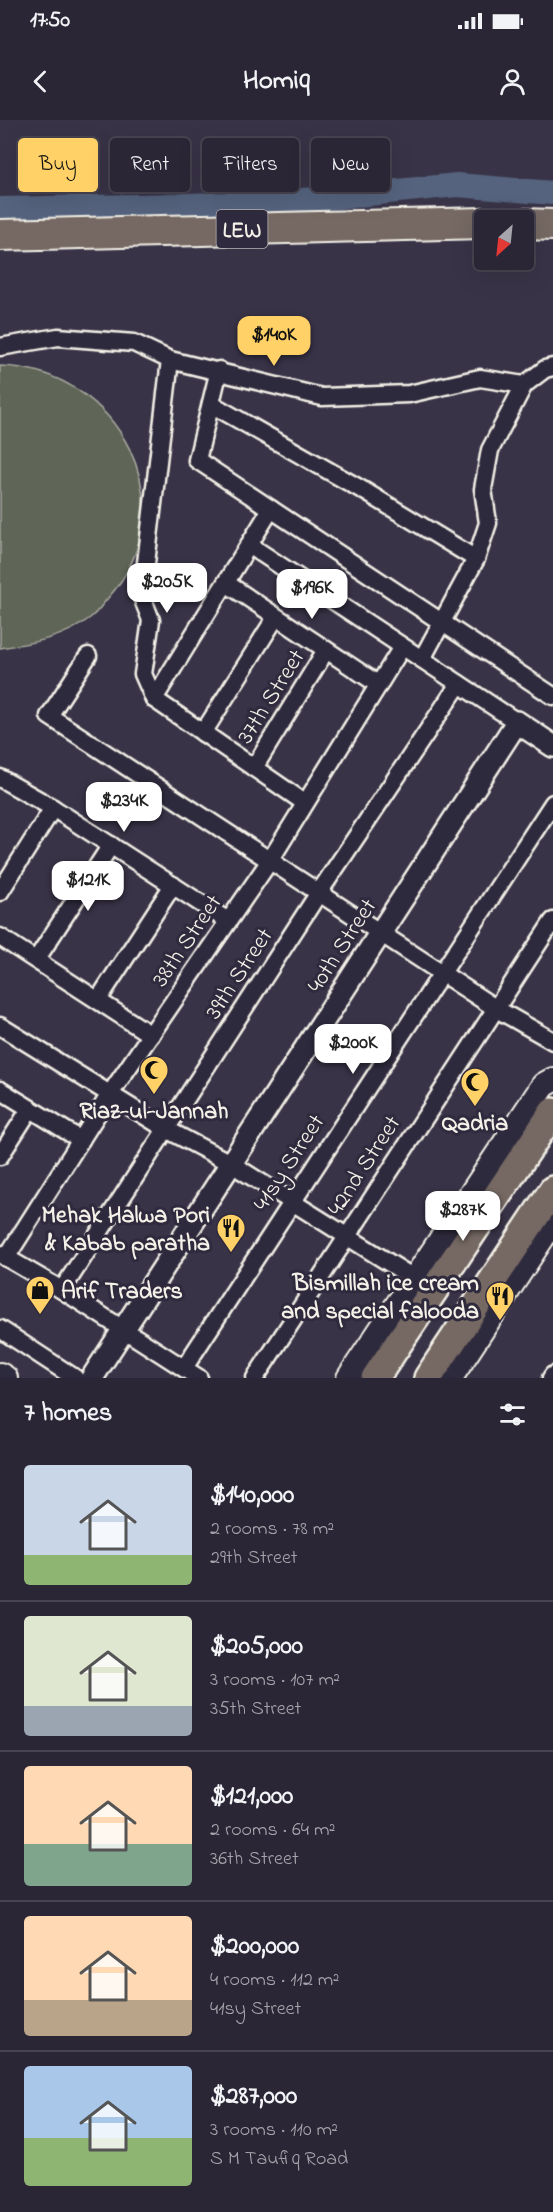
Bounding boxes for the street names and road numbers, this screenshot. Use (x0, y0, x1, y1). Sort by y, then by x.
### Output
road number: LEW (216, 210, 268, 248)
street label: 37th Street (229, 643, 315, 751)
street label: 38th Street (144, 888, 232, 995)
street label: 40th Street (299, 892, 387, 1000)
street label: 39th Street (197, 922, 283, 1027)
street label: 41sy Street (246, 1108, 335, 1219)
street label: 42nd Street (319, 1109, 411, 1224)

